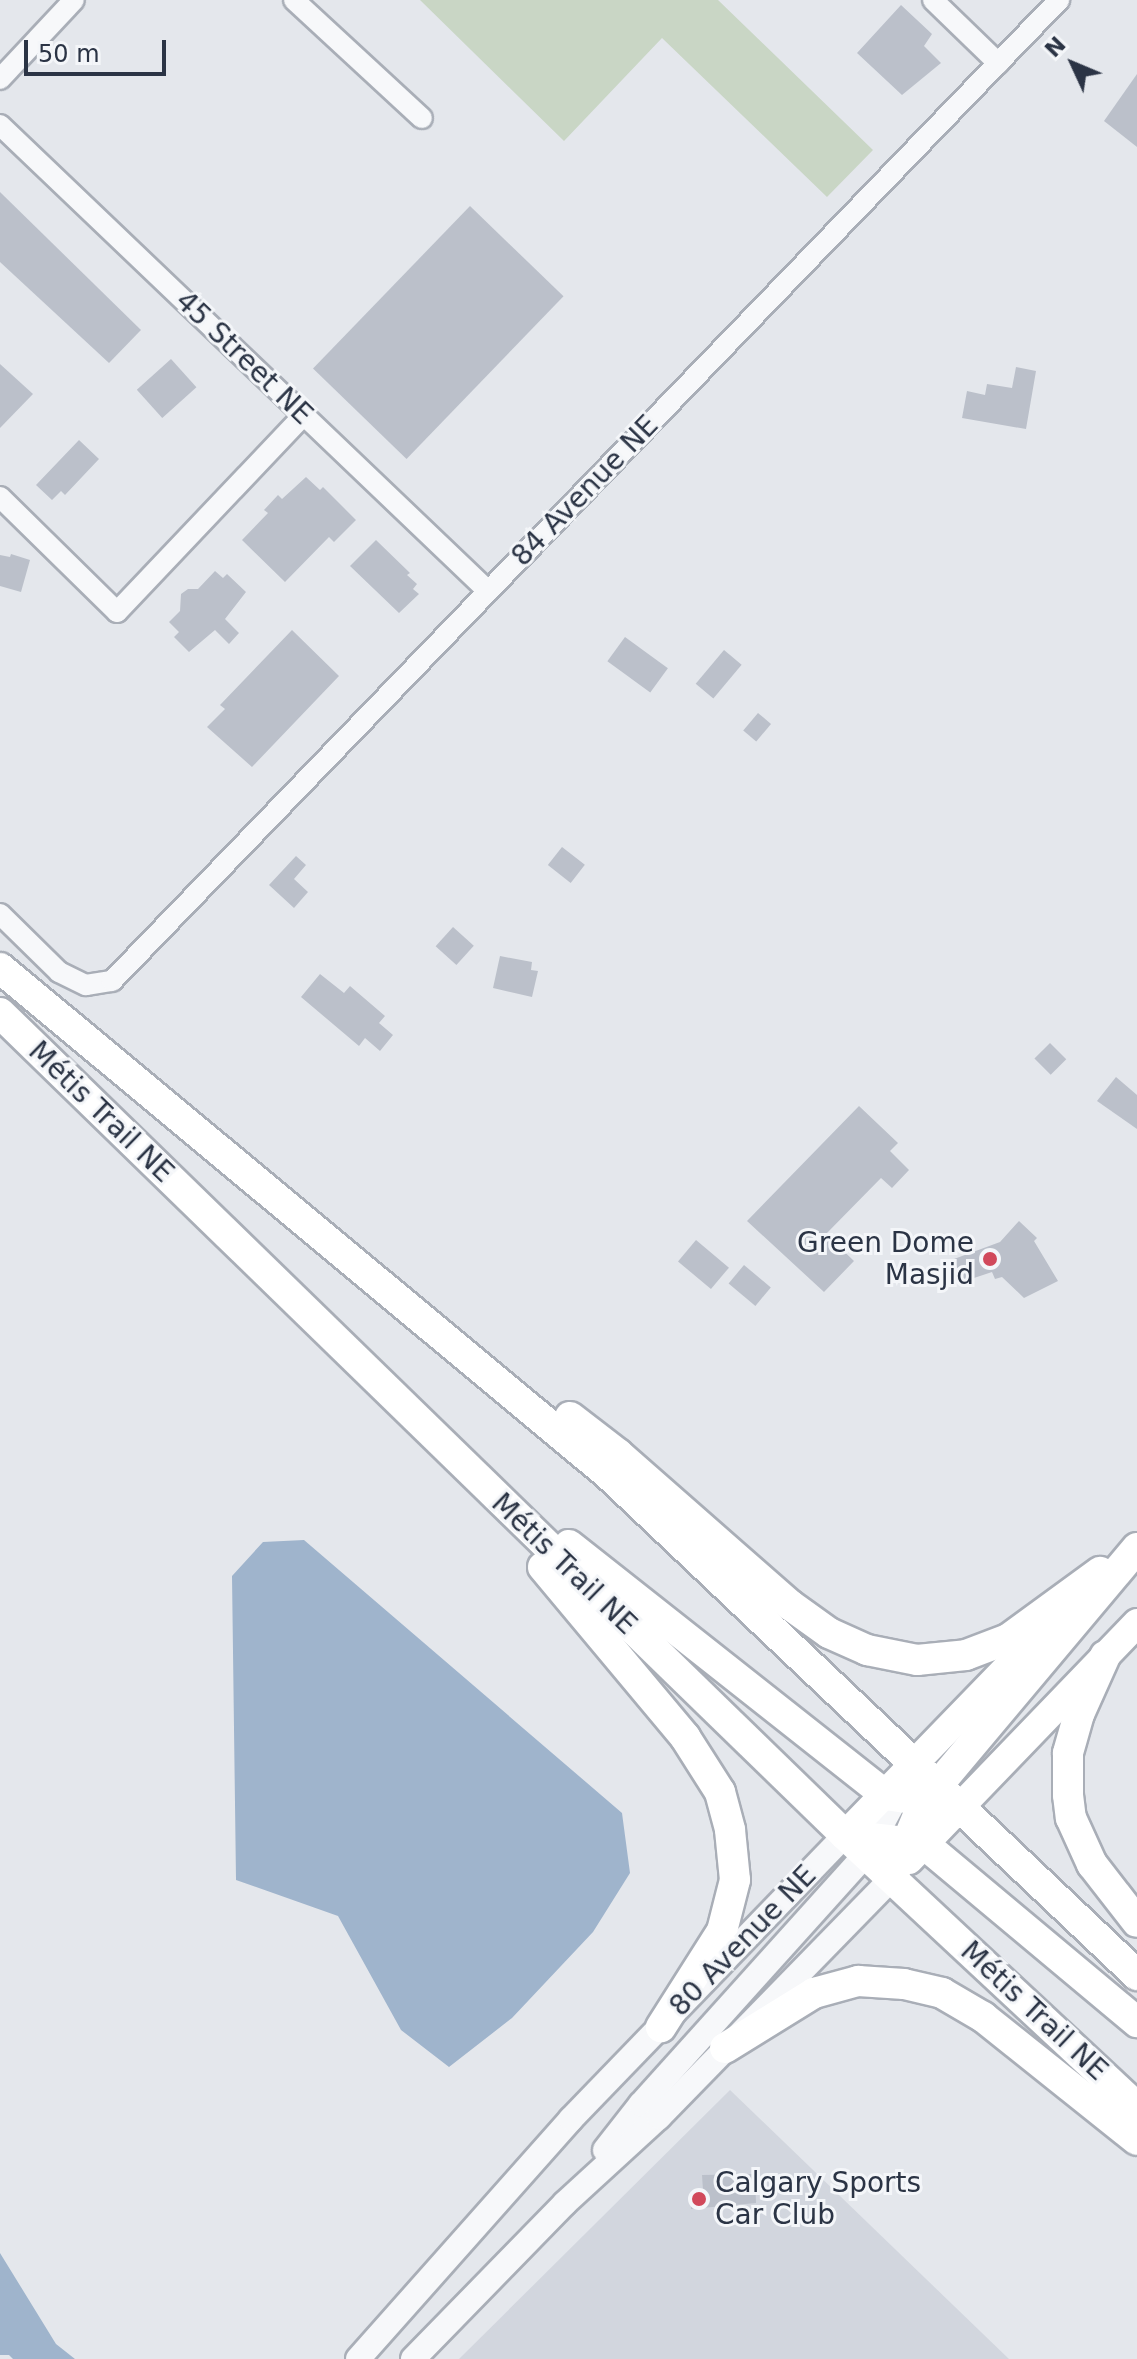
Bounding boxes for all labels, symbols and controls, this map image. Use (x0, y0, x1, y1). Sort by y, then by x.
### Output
scale bar (28, 24, 170, 74)
north arrow (1033, 24, 1113, 104)
text: N (1040, 32, 1071, 62)
text: 50 m (38, 40, 100, 68)
street label: 45 Street NE (169, 284, 319, 432)
street label: 84 Avenue NE (505, 409, 665, 573)
street label: Métis Trail NE (22, 1034, 180, 1190)
place label: Green Dome Masjid (797, 1226, 974, 1292)
marker: Green Dome Masjid (981, 1250, 999, 1268)
street label: Métis Trail NE (485, 1486, 643, 1642)
street label: 80 Avenue NE (663, 1859, 823, 2023)
street label: Métis Trail NE (954, 1934, 1114, 2088)
place label: Calgary Sports Car Club (715, 2166, 921, 2232)
marker: Calgary Sports Car Club (690, 2190, 708, 2208)

